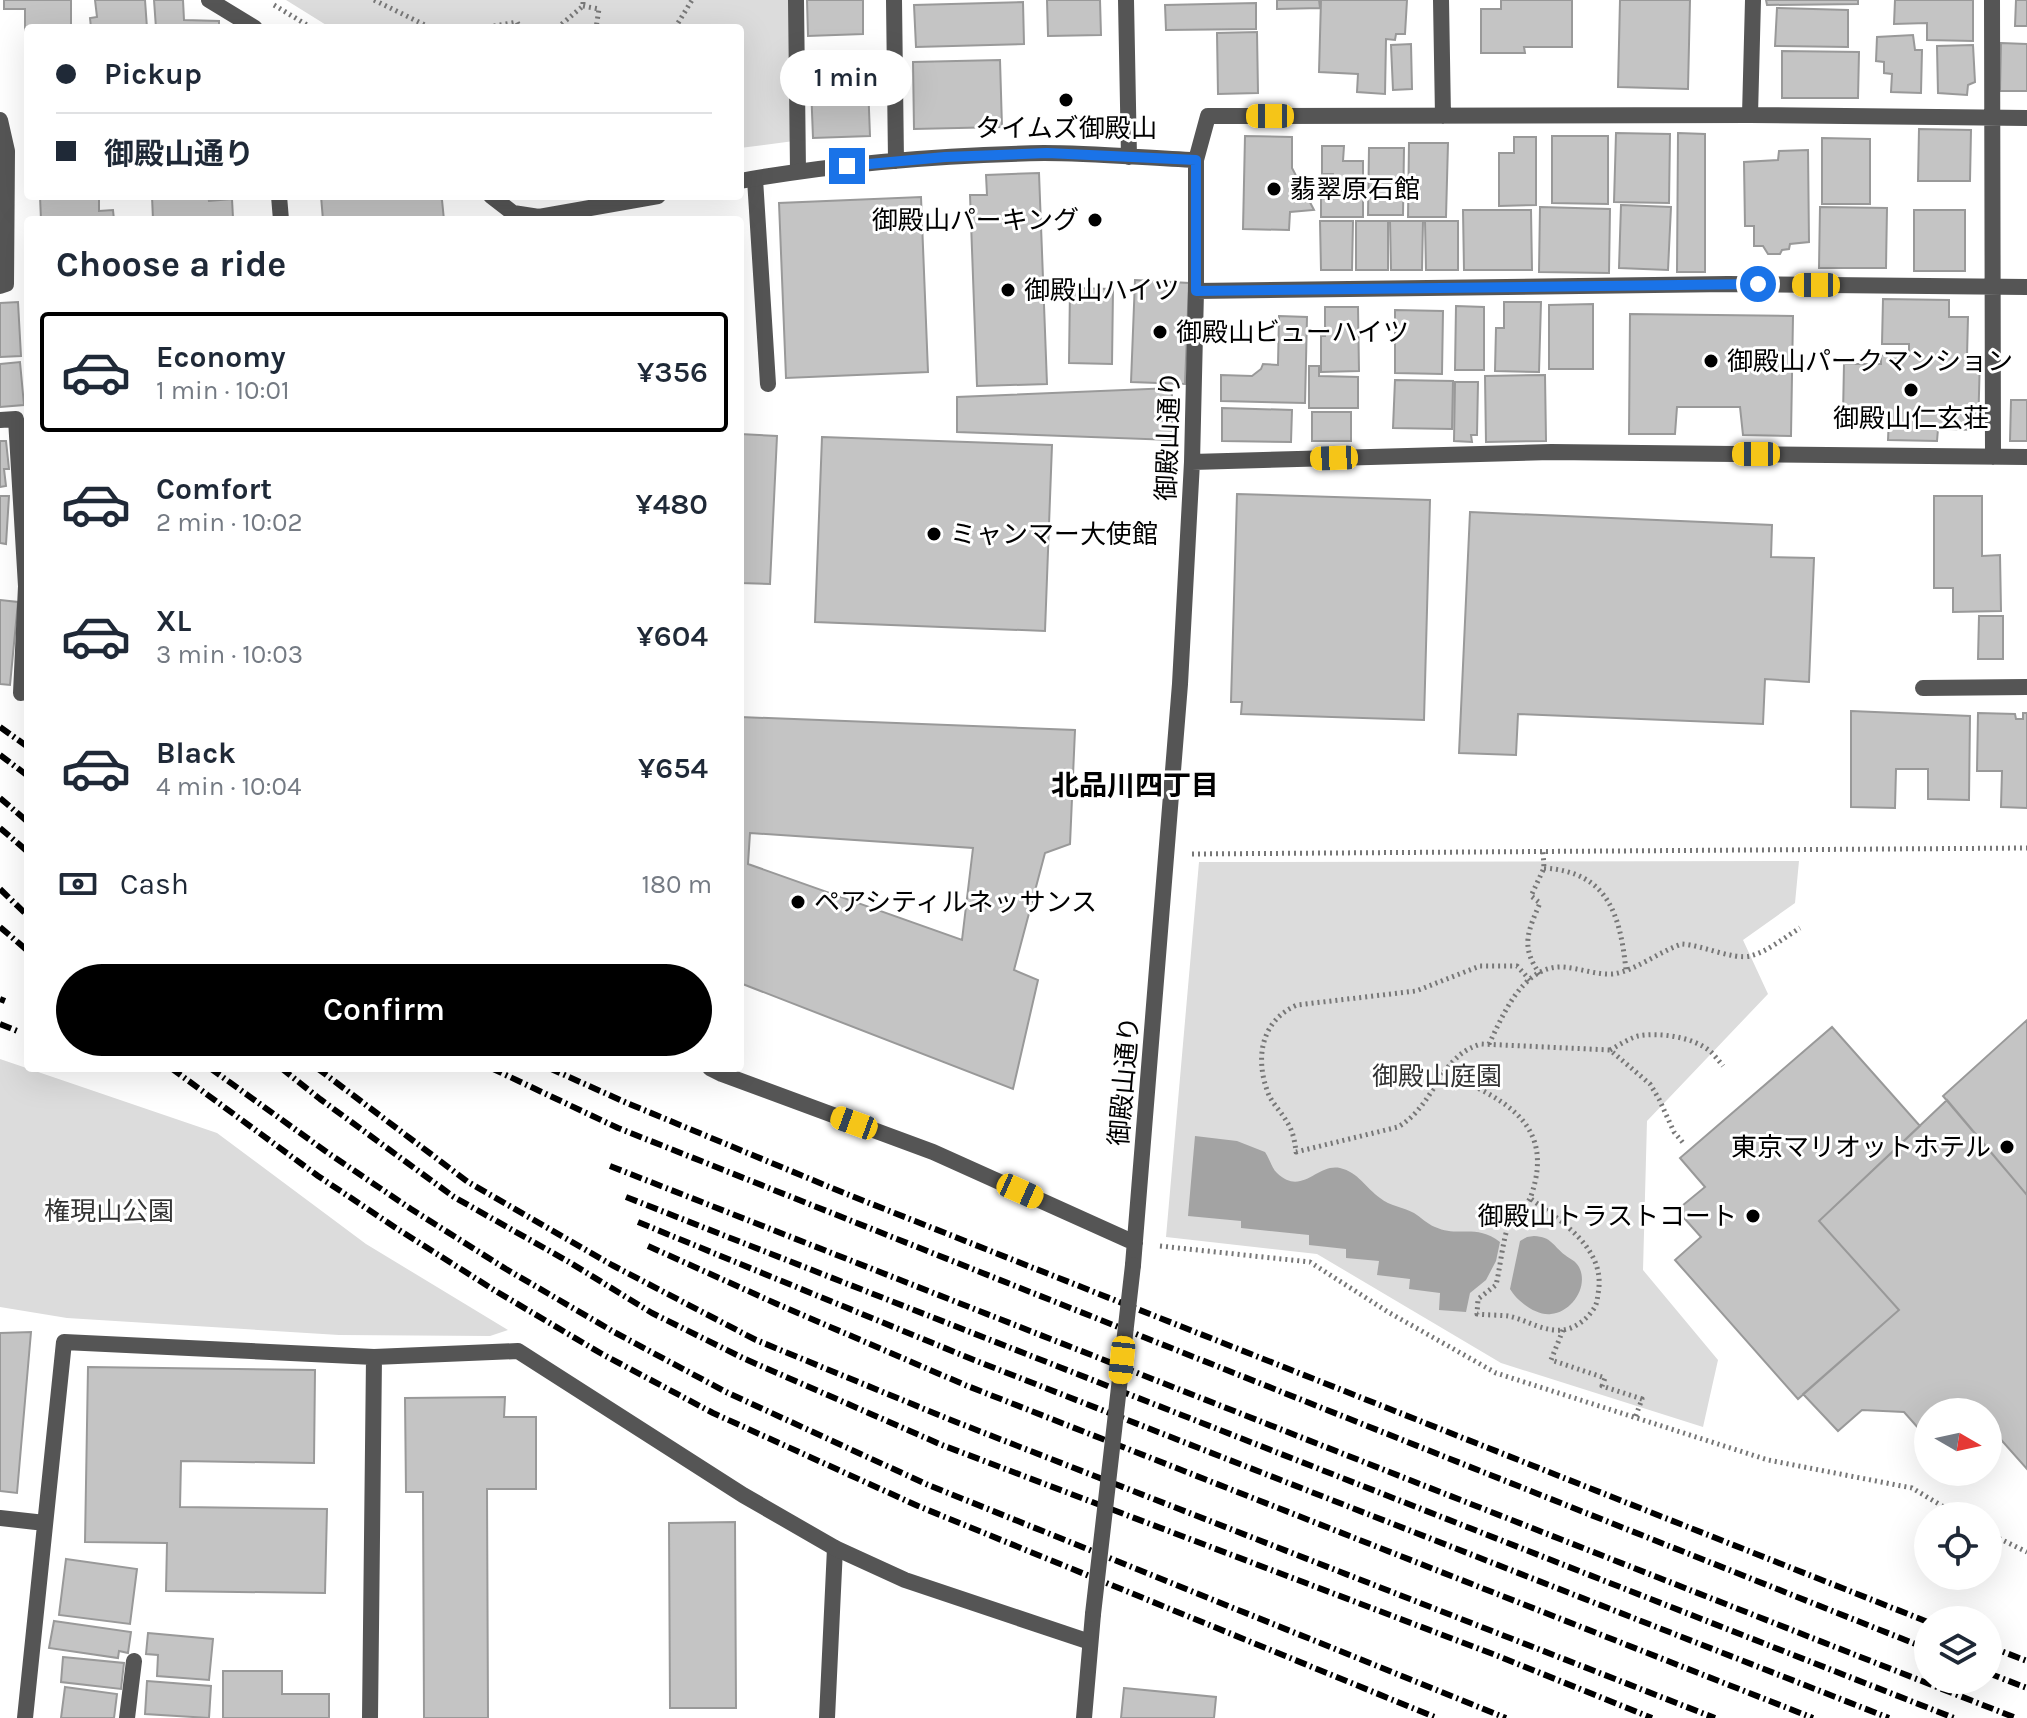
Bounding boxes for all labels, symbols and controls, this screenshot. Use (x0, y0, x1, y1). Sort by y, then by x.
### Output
callout: 1 min (781, 50, 913, 106)
text: Pickup (104, 56, 202, 92)
text: 1 min (814, 62, 878, 93)
marker: タイムズ御殿山 (1057, 91, 1075, 109)
car (1246, 104, 1294, 128)
place label: タイムズ御殿山 (975, 113, 1157, 144)
text: 御殿山通り (104, 136, 254, 172)
route end (829, 148, 865, 184)
place label: 翡翠原石館 (1290, 174, 1420, 205)
marker: 翡翠原石館 (1265, 180, 1283, 198)
place label: 御殿山パーキング (872, 205, 1079, 236)
marker: 御殿山パーキング (1086, 211, 1104, 229)
text: Choose a ride (56, 243, 286, 285)
route start (1740, 266, 1776, 302)
car (1792, 273, 1840, 297)
place label: 御殿山ハイツ (1024, 275, 1179, 306)
marker: 御殿山ハイツ (999, 281, 1017, 299)
place label: 御殿山ビューハイツ (1176, 317, 1409, 348)
marker: 御殿山ビューハイツ (1151, 323, 1169, 341)
icon: car (60, 336, 132, 408)
text: Economy (156, 339, 286, 375)
place label: 御殿山パークマンション (1727, 346, 2013, 377)
marker: 御殿山パークマンション (1702, 352, 1720, 370)
text: ¥356 (637, 354, 708, 390)
street label: 御殿山通り (1151, 371, 1186, 502)
text: 1 min · 10:01 (156, 375, 290, 406)
marker: 御殿山仁玄荘 (1902, 381, 1920, 399)
place label: 御殿山仁玄荘 (1833, 403, 1989, 434)
car (1732, 442, 1780, 466)
car (1310, 445, 1358, 471)
icon: car (60, 468, 132, 540)
text: Comfort (156, 471, 272, 507)
text: ¥480 (635, 486, 708, 522)
text: 2 min · 10:02 (156, 507, 303, 538)
place label: ミャンマー大使館 (950, 519, 1158, 550)
marker: ミャンマー大使館 (925, 525, 943, 543)
icon: car (60, 600, 132, 672)
text: XL (156, 603, 191, 639)
text: ¥604 (637, 618, 708, 654)
text: 3 min · 10:03 (156, 639, 303, 670)
icon: car (60, 732, 132, 804)
text: Black (156, 735, 236, 771)
text: ¥654 (638, 750, 708, 786)
district label: 北品川四丁目 (1051, 769, 1219, 802)
text: 4 min · 10:04 (156, 771, 301, 802)
icon: cash (56, 862, 100, 906)
text: Cash (120, 866, 189, 902)
text: 180 m (642, 869, 712, 900)
place label: ペアシティルネッサンス (814, 887, 1097, 918)
marker: ペアシティルネッサンス (789, 893, 807, 911)
button: Confirm (56, 964, 712, 1056)
street label: 御殿山通り (1103, 1015, 1146, 1147)
park label: 御殿山庭園 (1372, 1061, 1502, 1092)
car (827, 1104, 881, 1142)
place label: 東京マリオットホテル (1731, 1132, 1991, 1163)
marker: 東京マリオットホテル (1998, 1138, 2016, 1156)
car (993, 1170, 1047, 1212)
park label: 権現山公園 (44, 1196, 174, 1227)
place label: 御殿山トラストコート (1478, 1201, 1737, 1232)
marker: 御殿山トラストコート (1744, 1207, 1762, 1225)
car (1108, 1335, 1136, 1385)
north arrow (1914, 1398, 2002, 1486)
map controls (1914, 1398, 2002, 1694)
button: locate (1914, 1502, 2002, 1590)
button: layers (1914, 1606, 2002, 1694)

